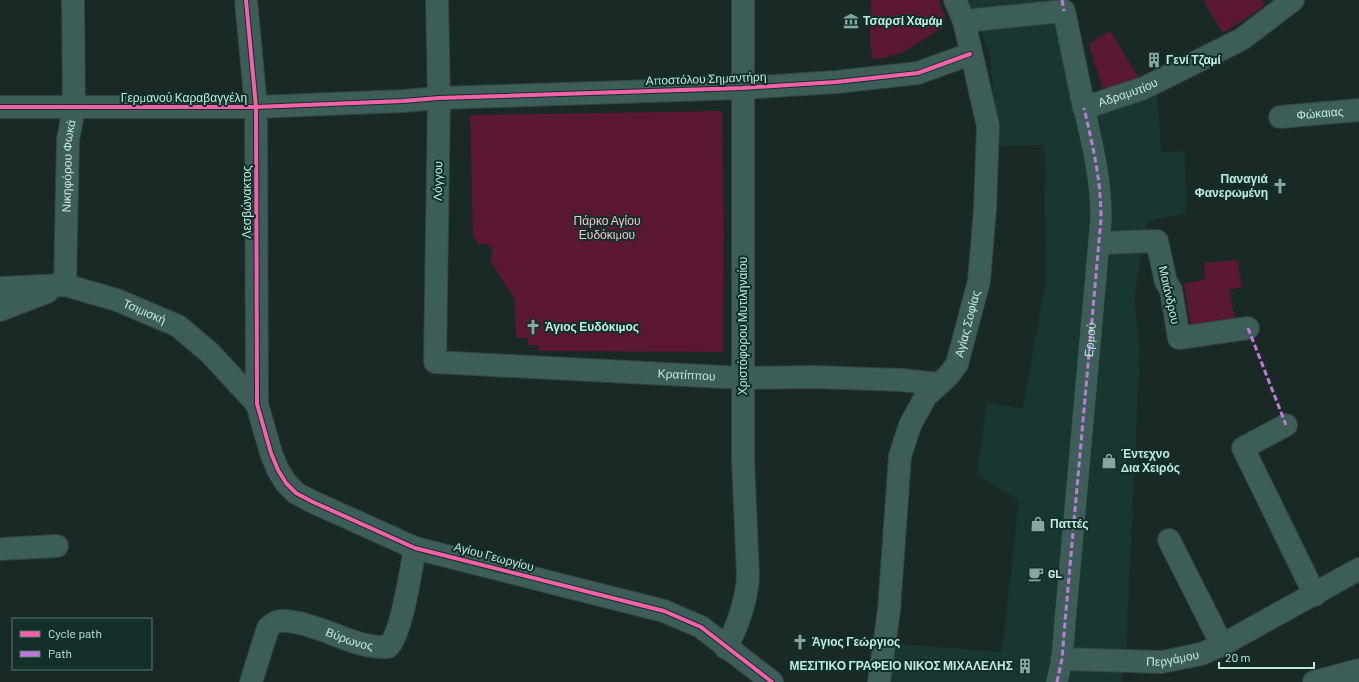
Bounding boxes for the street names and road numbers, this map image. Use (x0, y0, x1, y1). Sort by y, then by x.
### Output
street label: Αποστόλου Σημαντήρη (645, 69, 767, 88)
street label: Αδραμυτίου (1096, 74, 1160, 109)
street label: Γερμανού Καραβαγγέλη (121, 90, 247, 105)
street label: Φώκαιας (1296, 103, 1344, 122)
street label: Νικηφόρου Φωκά (59, 118, 78, 213)
street label: Λόγγου (430, 161, 445, 201)
street label: Λεσβώνακτος (239, 165, 254, 239)
street label: Χριστόφορου Μυτιληναίου (735, 257, 750, 395)
street label: Μαιάνδρου (1156, 264, 1183, 325)
street label: Αγίας Σοφίας (951, 288, 983, 359)
street label: Τσιμισκή (121, 295, 168, 327)
street label: Ερμού (1081, 322, 1098, 358)
street label: Κρατίππου (657, 366, 716, 383)
street label: Αγίου Γεωργίου (453, 539, 536, 574)
street label: Βύρωνος (324, 624, 375, 653)
street label: Περγάμου (1146, 647, 1200, 669)

